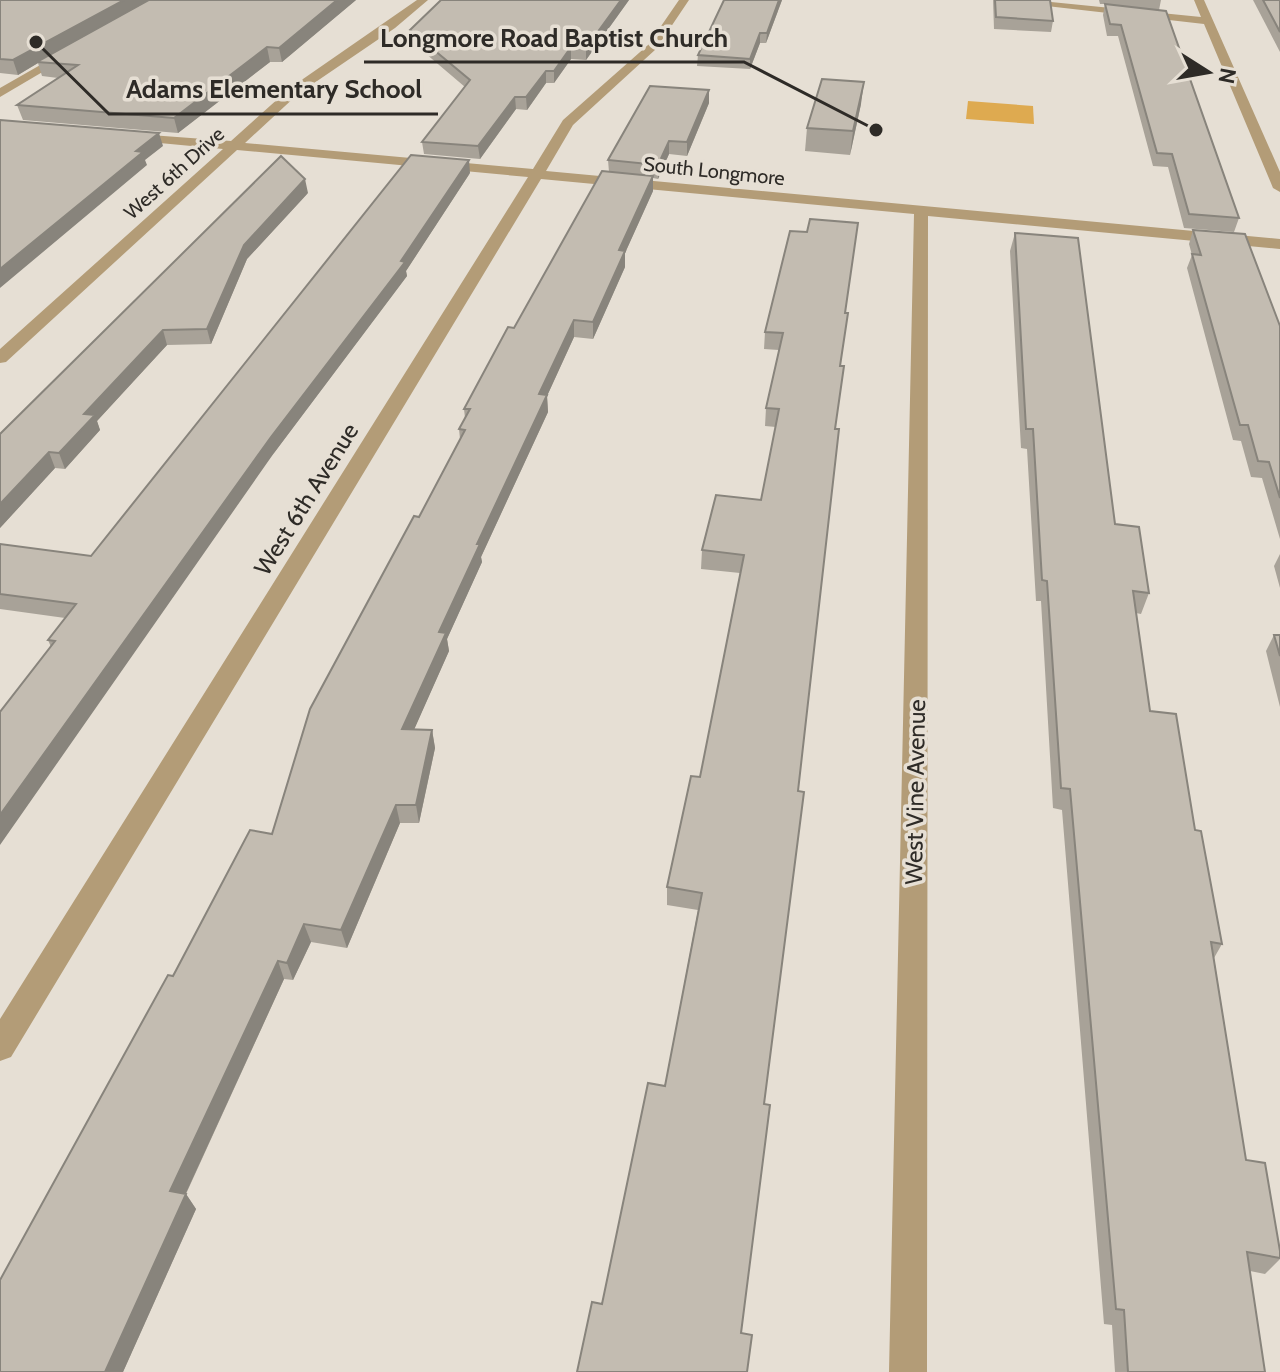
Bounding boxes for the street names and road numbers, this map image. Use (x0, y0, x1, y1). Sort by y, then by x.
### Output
street label: West 6th Drive (119, 122, 229, 224)
street label: South Longmore (642, 152, 786, 190)
street label: West 6th Avenue (248, 418, 364, 580)
street label: West Vine Avenue (899, 699, 931, 885)

